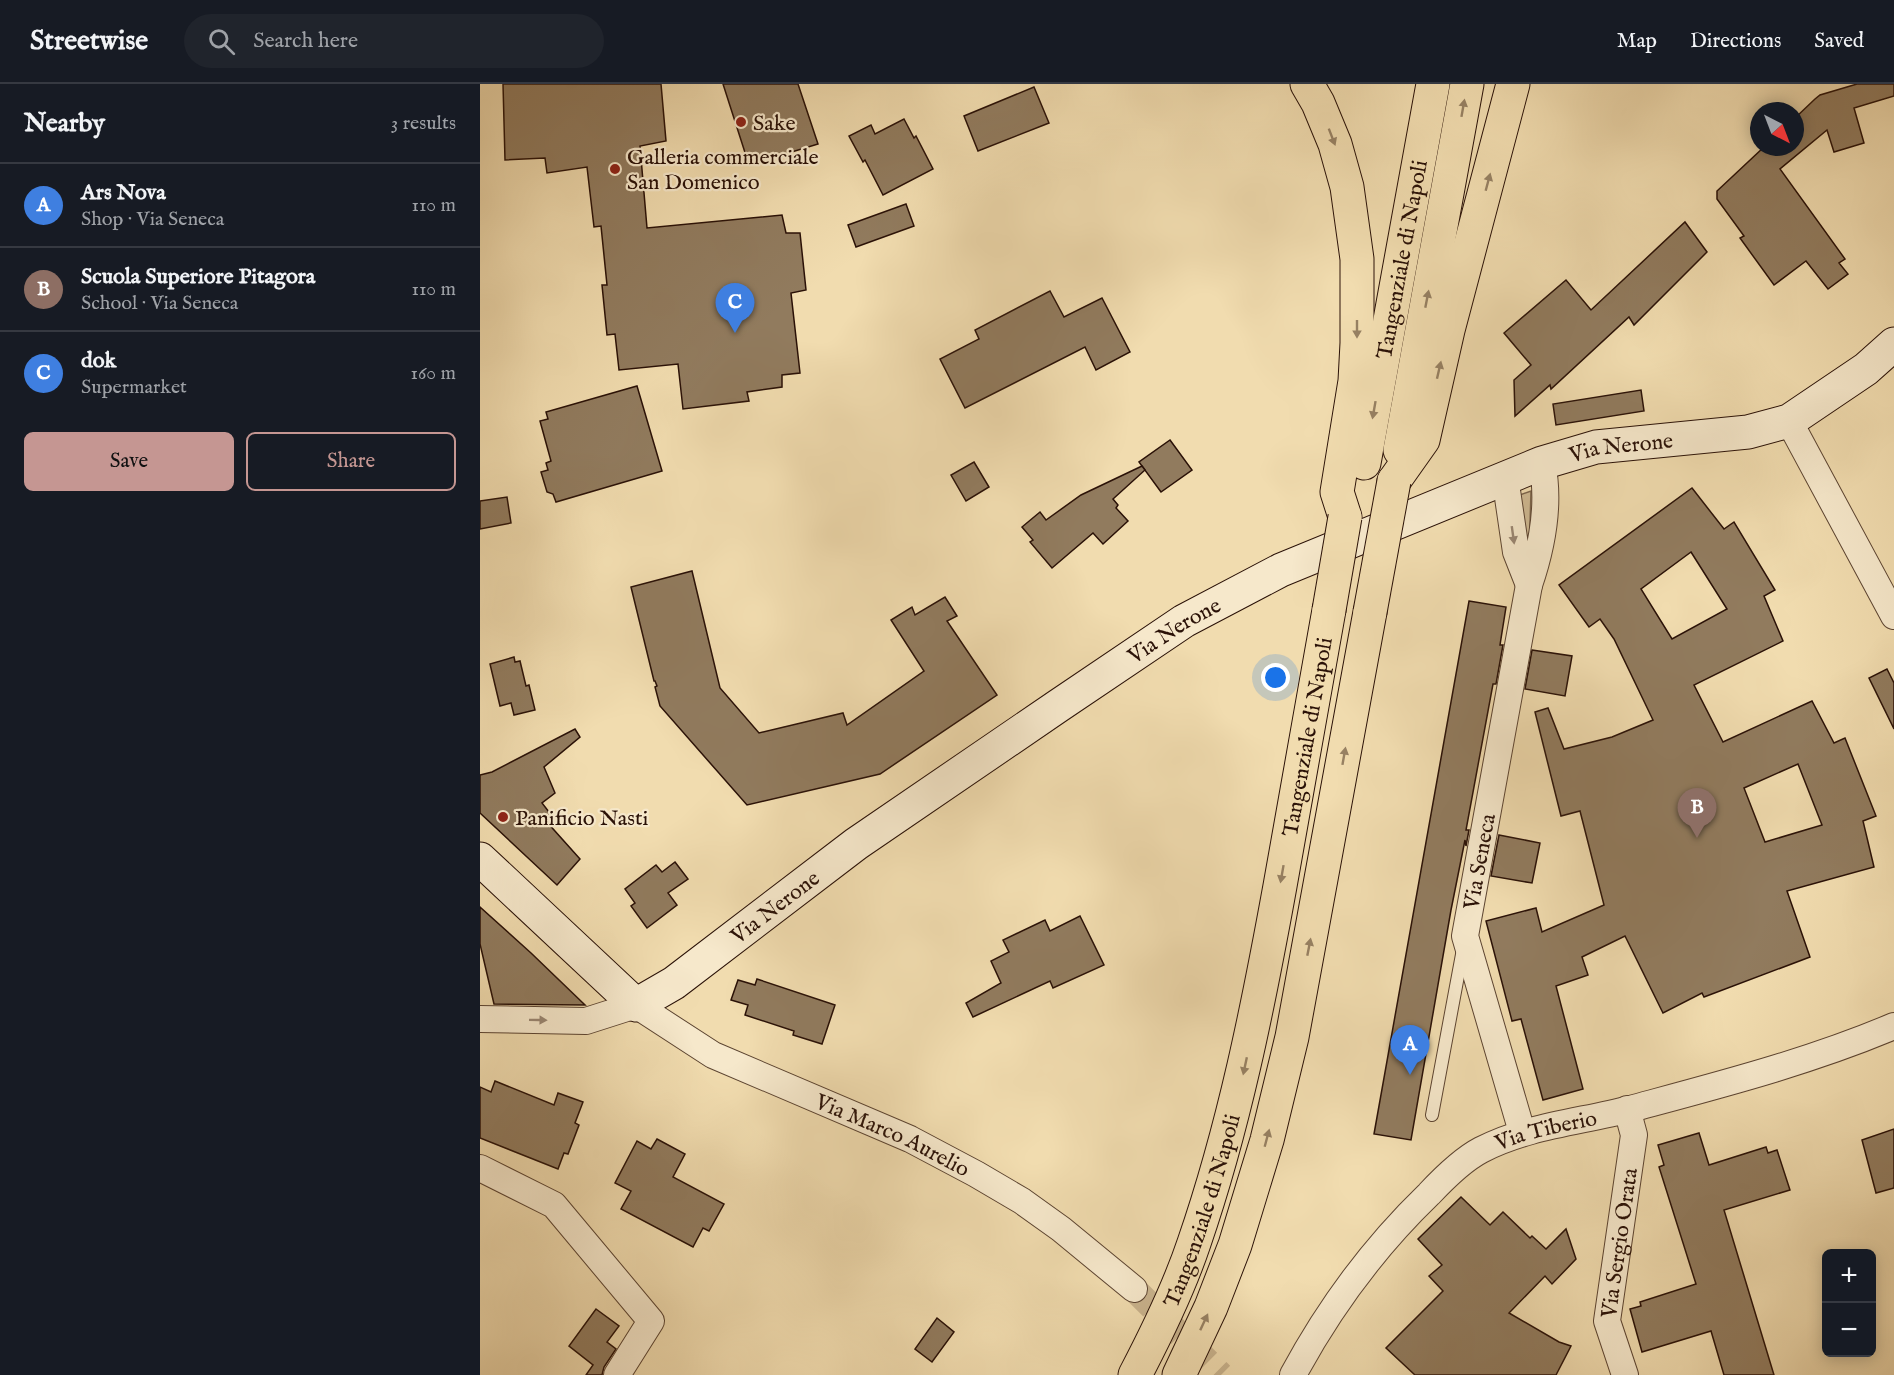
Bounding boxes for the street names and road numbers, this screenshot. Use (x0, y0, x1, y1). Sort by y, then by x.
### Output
street label: Tangenziale di Napoli (1371, 158, 1435, 362)
street label: Via Nerone (1565, 427, 1674, 470)
street label: Via Nerone (1122, 592, 1226, 672)
street label: Tangenziale di Napoli (1277, 635, 1340, 839)
street label: Via Seneca (1458, 811, 1503, 913)
street label: Via Nerone (725, 865, 826, 951)
street label: Via Marco Aurelio (810, 1088, 974, 1184)
street label: Via Tiberio (1490, 1105, 1599, 1158)
street label: Tangenziale di Napoli (1158, 1111, 1248, 1312)
street label: Via Sergio Orata (1595, 1166, 1645, 1321)

